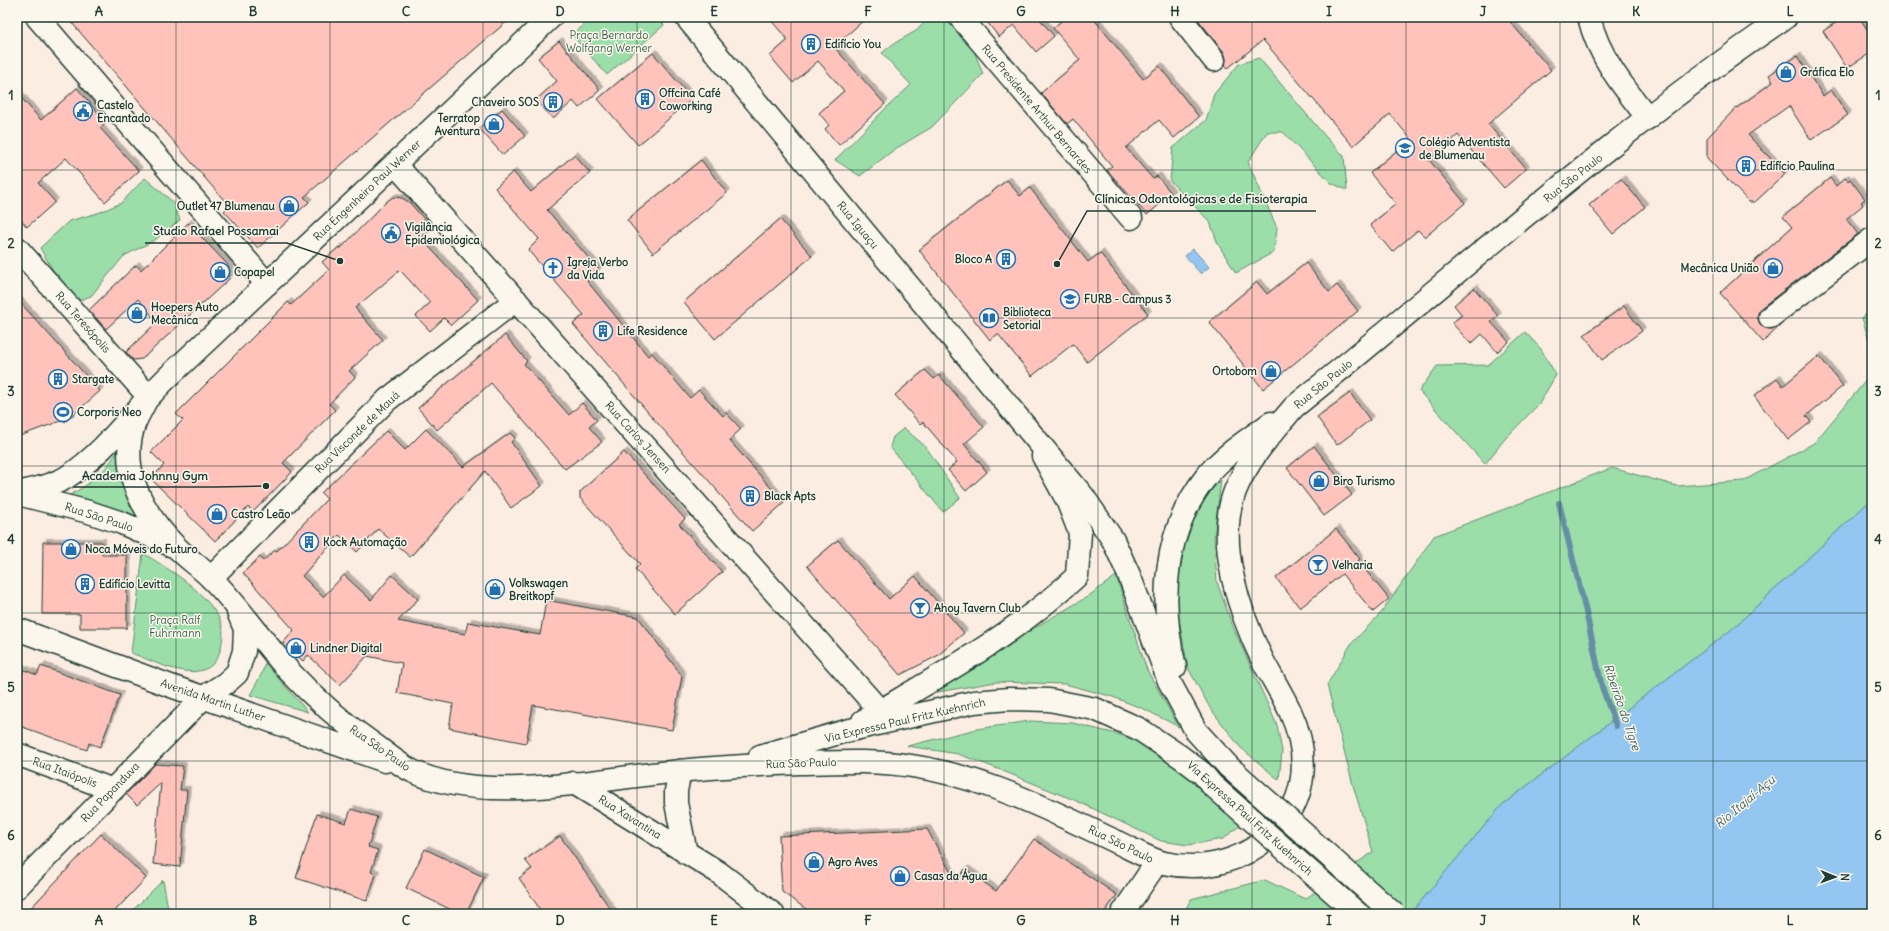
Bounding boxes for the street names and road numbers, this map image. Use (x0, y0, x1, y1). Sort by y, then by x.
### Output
street label: Rua Presidente Arthur Bernardes (979, 42, 1095, 176)
street label: Rua Engenheiro Paul Werner (310, 136, 424, 244)
street label: Rua São Paulo (1541, 151, 1605, 205)
street label: Rua Iguaçu (834, 198, 882, 252)
street label: Rua Teresópolis (53, 288, 113, 356)
street label: Rua São Paulo (1291, 356, 1355, 412)
street label: Rua Visconde de Mauá (312, 388, 402, 476)
street label: Rua Carlos Jensen (602, 398, 674, 476)
street label: Rua São Paulo (63, 499, 135, 535)
street label: Avenida Martin Luther (159, 675, 268, 725)
street label: Via Expressa Paul Fritz Kuehnrich (823, 695, 987, 745)
street label: Rua São Paulo (347, 722, 413, 774)
street label: Rua Itaiópolis (31, 754, 99, 790)
street label: Rua São Paulo (765, 755, 837, 771)
street label: Via Expressa Paul Fritz Kuehnrich (1184, 758, 1316, 878)
street label: Rua Papanduva (78, 759, 142, 825)
street label: Rua Xavantina (596, 792, 664, 842)
street label: Rua São Paulo (1086, 822, 1156, 866)

